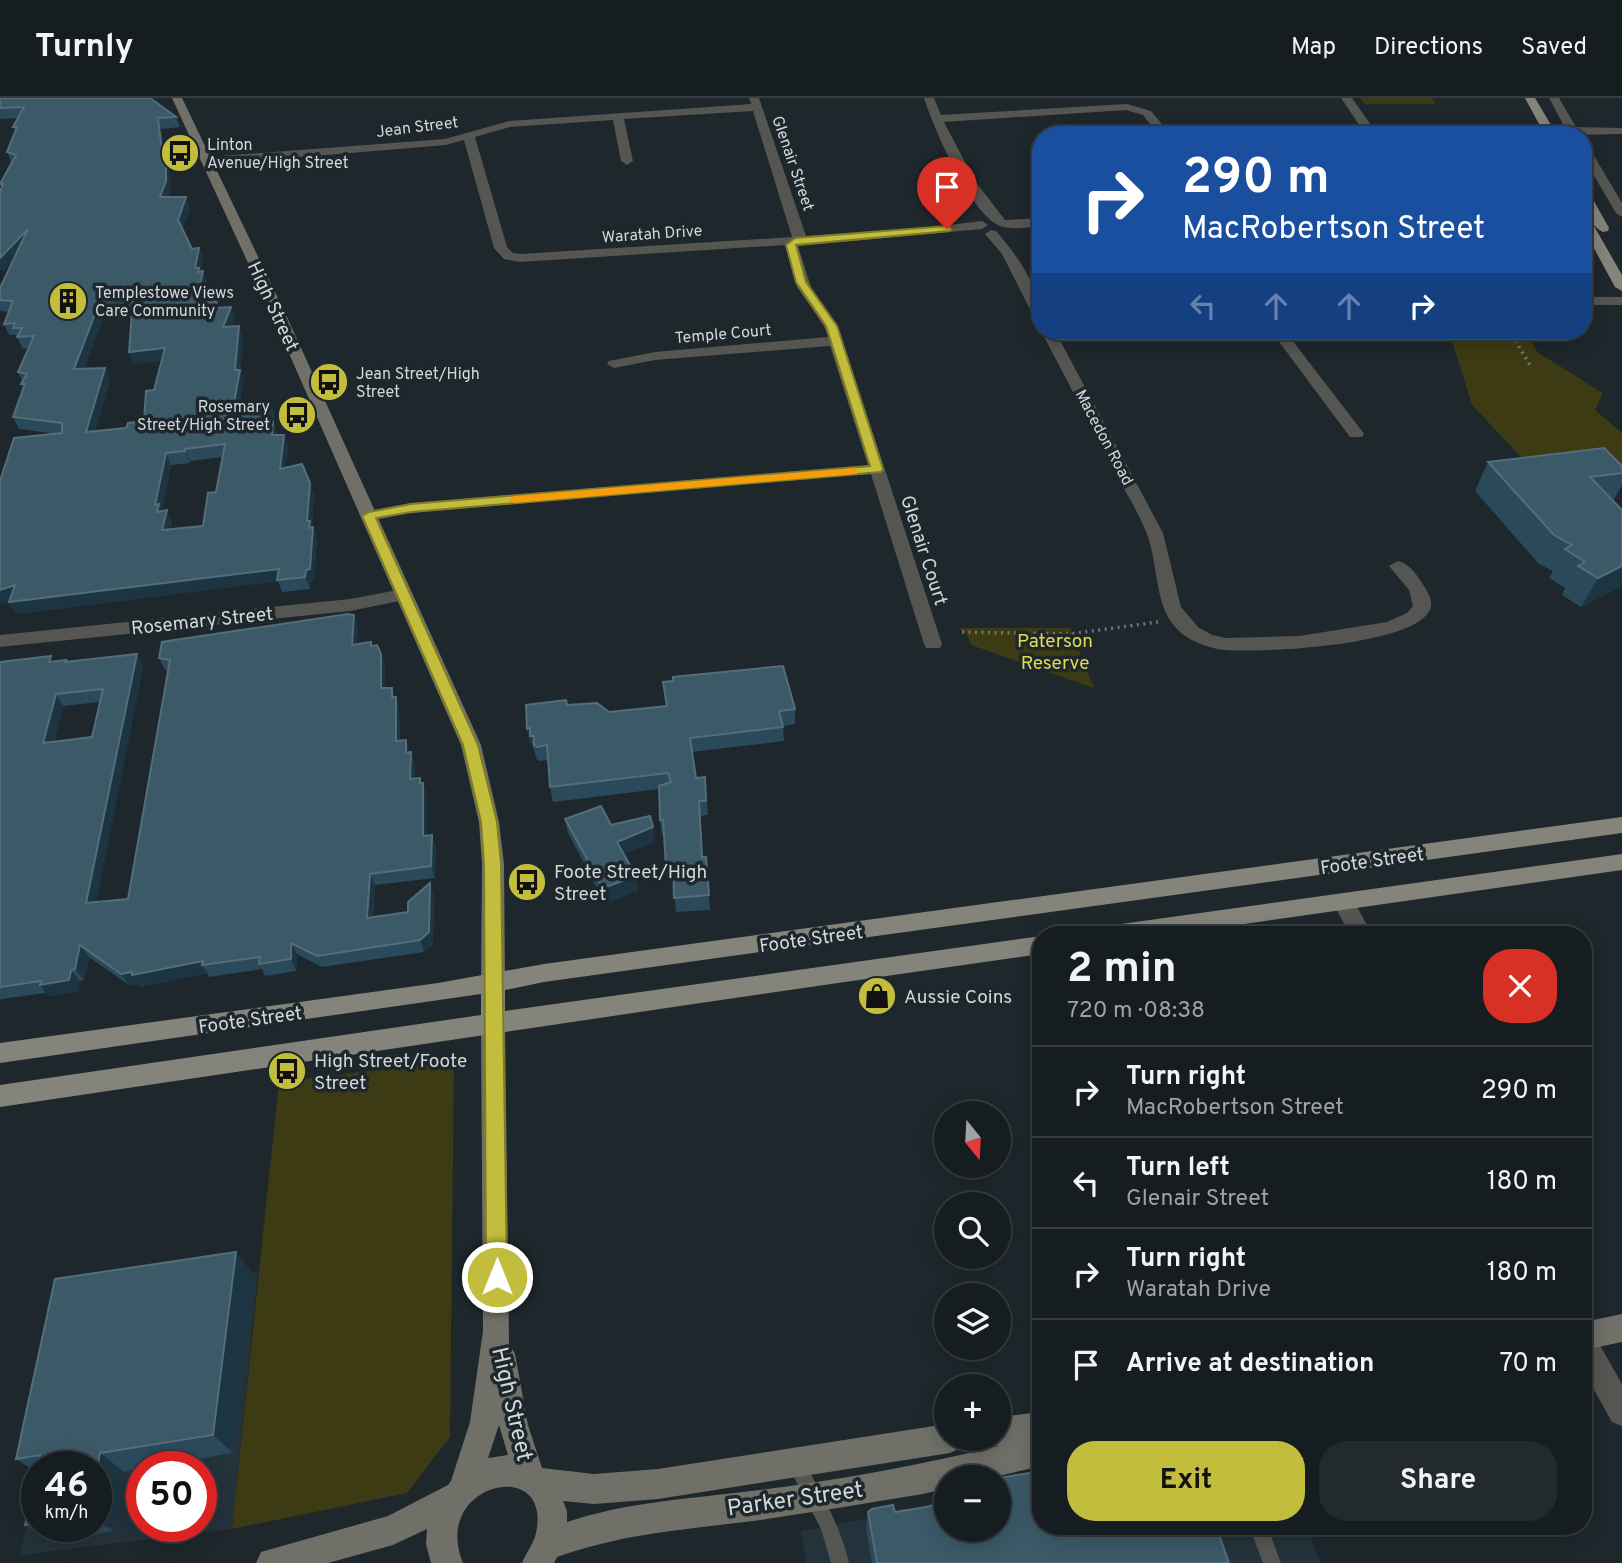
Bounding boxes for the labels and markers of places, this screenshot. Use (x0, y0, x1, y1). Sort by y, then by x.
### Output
bus stop icon: Linton Avenue/High Street (159, 132, 201, 174)
place label: Linton Avenue/High Street (207, 136, 349, 174)
pin (917, 157, 977, 229)
building icon: Templestowe Views Care Community (47, 280, 89, 322)
place label: Templestowe Views Care Community (95, 284, 234, 322)
bus stop icon: Jean Street/High Street (308, 361, 350, 403)
place label: Jean Street/High Street (356, 365, 480, 403)
bus stop icon: Rosemary Street/High Street (276, 394, 318, 436)
place label: Rosemary Street/High Street (137, 398, 270, 436)
bus stop icon: Foote Street/High Street (506, 861, 548, 903)
place label: Foote Street/High Street (554, 861, 707, 907)
shop icon: Aussie Coins (856, 975, 898, 1017)
place label: Aussie Coins (904, 986, 1012, 1010)
bus stop icon: High Street/Foote Street (266, 1050, 308, 1092)
place label: High Street/Foote Street (314, 1050, 467, 1096)

